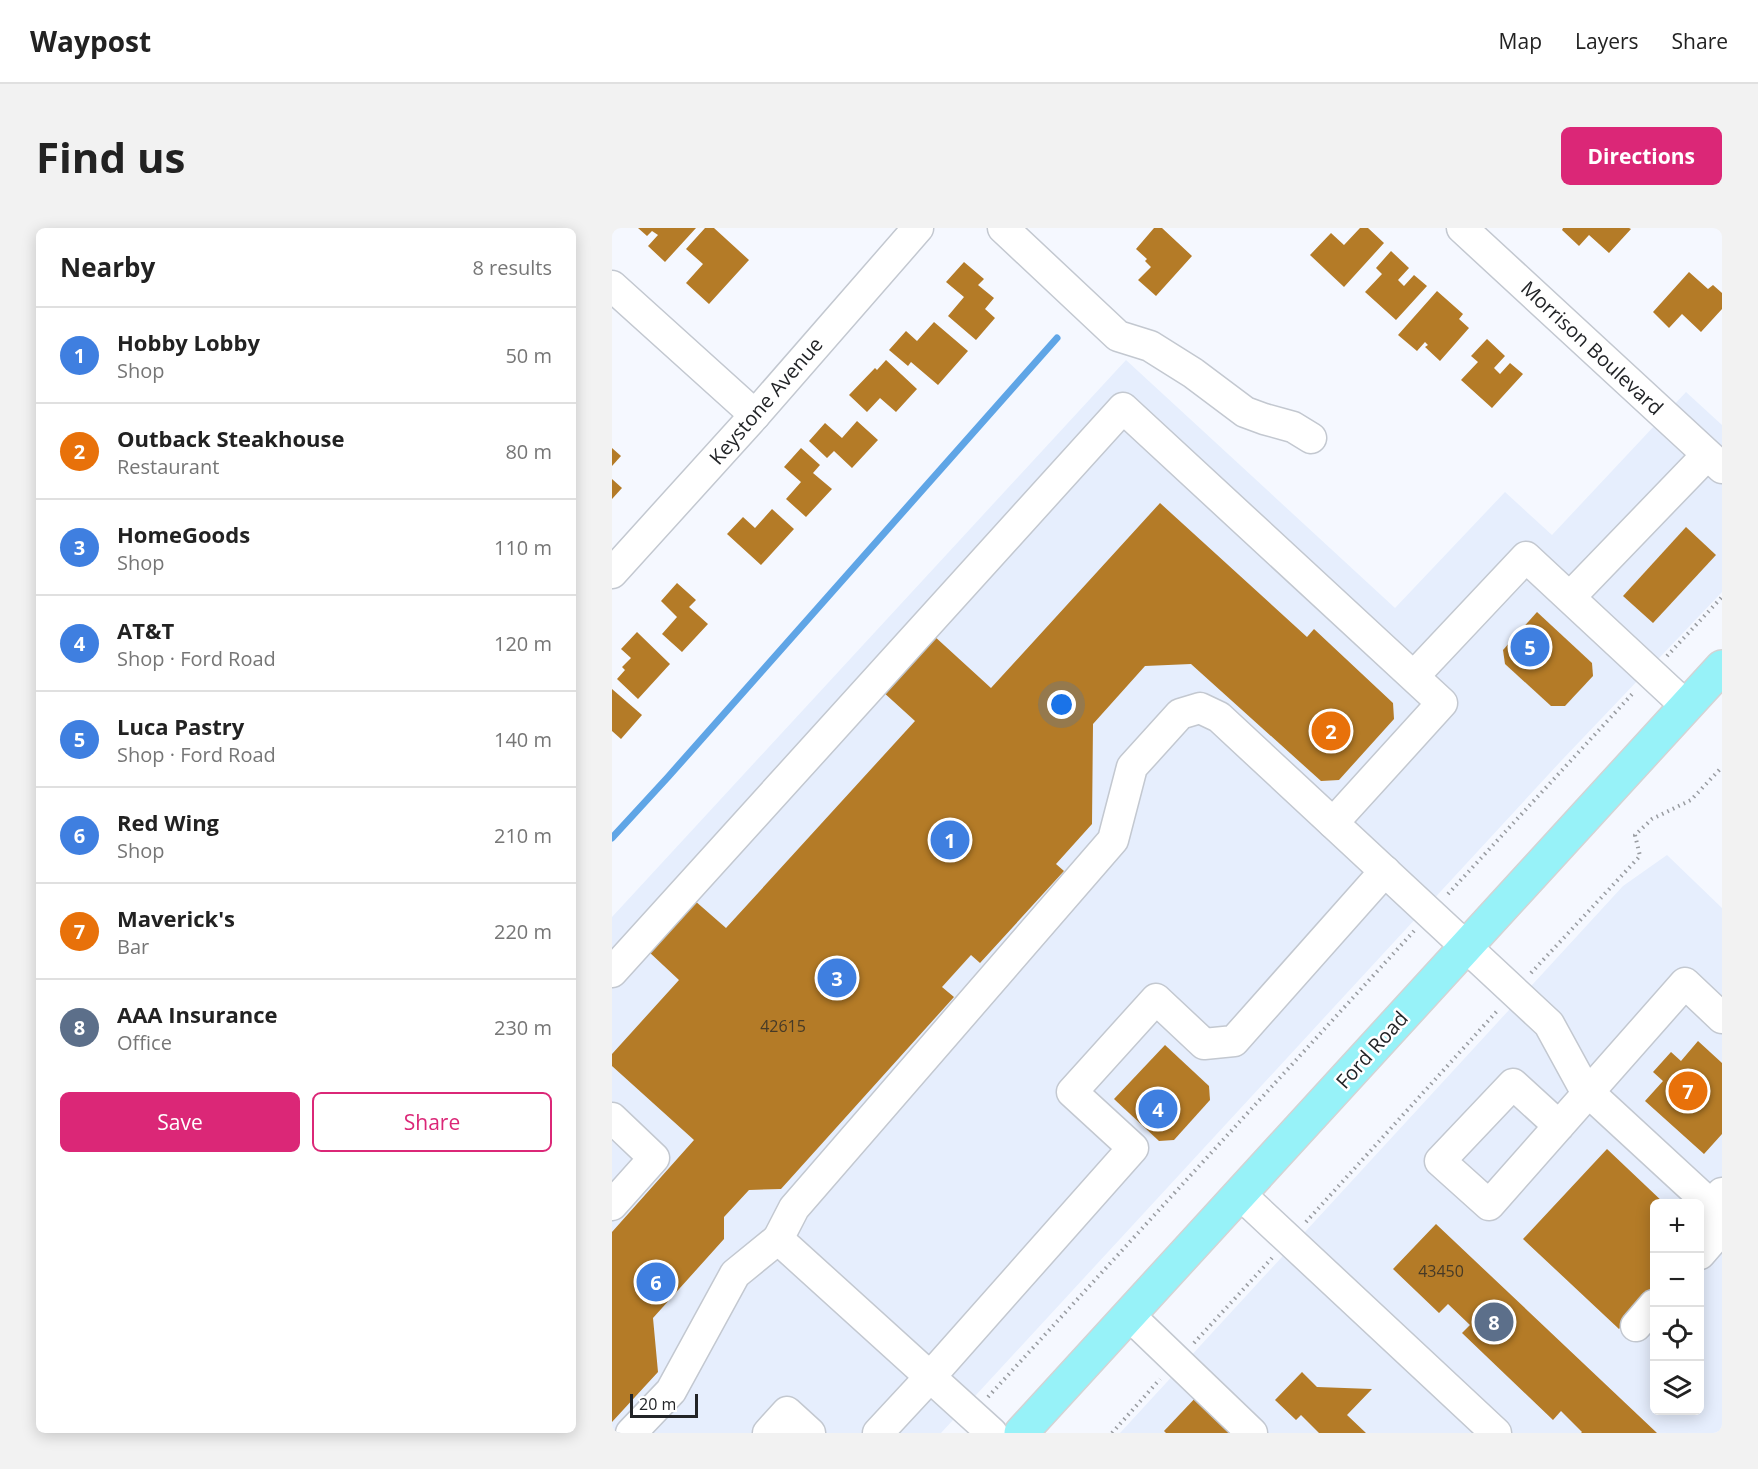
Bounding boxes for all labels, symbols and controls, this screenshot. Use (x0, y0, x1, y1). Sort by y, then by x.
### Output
text: Waypost (30, 22, 151, 60)
text: Map (1499, 27, 1542, 55)
text: Layers (1575, 27, 1639, 55)
text: Share (1672, 27, 1728, 55)
button: Directions (1561, 127, 1722, 185)
text: Find us (36, 128, 185, 185)
text: Nearby (60, 249, 155, 285)
text: 8 results (472, 254, 552, 281)
street label: Morrison Boulevard (1515, 275, 1669, 421)
text: Hobby Lobby (117, 327, 260, 357)
street label: Keystone Avenue (703, 331, 828, 470)
text: 1 (74, 342, 85, 369)
text: 50 m (505, 342, 552, 369)
text: Shop (117, 357, 165, 384)
text: Outback Steakhouse (117, 423, 344, 453)
text: 2 (74, 438, 85, 465)
text: 80 m (505, 438, 552, 465)
text: Restaurant (117, 453, 219, 480)
text: HomeGoods (117, 519, 250, 549)
text: 3 (74, 534, 85, 561)
text: 110 m (494, 534, 552, 561)
text: Shop (117, 549, 165, 576)
text: AT&T (117, 615, 174, 645)
pin: 5 (1510, 624, 1550, 670)
text: 4 (74, 630, 85, 657)
text: 120 m (494, 630, 552, 657)
text: Shop · Ford Road (117, 645, 276, 672)
your location (1047, 690, 1076, 719)
pin: 2 (1312, 708, 1350, 754)
text: Luca Pastry (117, 711, 244, 741)
text: 5 (74, 726, 85, 753)
text: 140 m (494, 726, 552, 753)
text: Shop · Ford Road (117, 741, 276, 768)
text: Red Wing (117, 807, 219, 837)
pin: 1 (930, 818, 970, 862)
text: 6 (74, 822, 85, 849)
text: 210 m (494, 822, 552, 849)
text: Shop (117, 837, 165, 864)
text: Maverick's (117, 903, 235, 933)
text: 7 (74, 918, 85, 945)
text: 220 m (494, 918, 552, 945)
text: Bar (117, 933, 149, 960)
pin: 3 (818, 956, 856, 1000)
text: AAA Insurance (117, 999, 277, 1029)
street label: Ford Road (1330, 1005, 1414, 1094)
text: 8 (74, 1014, 85, 1041)
text: 230 m (494, 1014, 552, 1041)
house number: 42615 (760, 1015, 806, 1037)
text: Office (117, 1029, 172, 1056)
pin: 7 (1668, 1068, 1708, 1114)
pin: 4 (1138, 1086, 1178, 1132)
button: Save (60, 1092, 300, 1152)
button: Share (312, 1092, 552, 1152)
map controls (1650, 1199, 1704, 1415)
button: + (1650, 1199, 1704, 1253)
button: − (1650, 1253, 1704, 1307)
pin: 6 (636, 1260, 675, 1304)
house number: 43450 (1418, 1260, 1464, 1282)
pin: 8 (1474, 1300, 1514, 1344)
button: locate (1650, 1307, 1704, 1361)
button: layers (1650, 1361, 1704, 1415)
scale bar (630, 1391, 698, 1418)
text: 20 m (639, 1393, 676, 1415)

